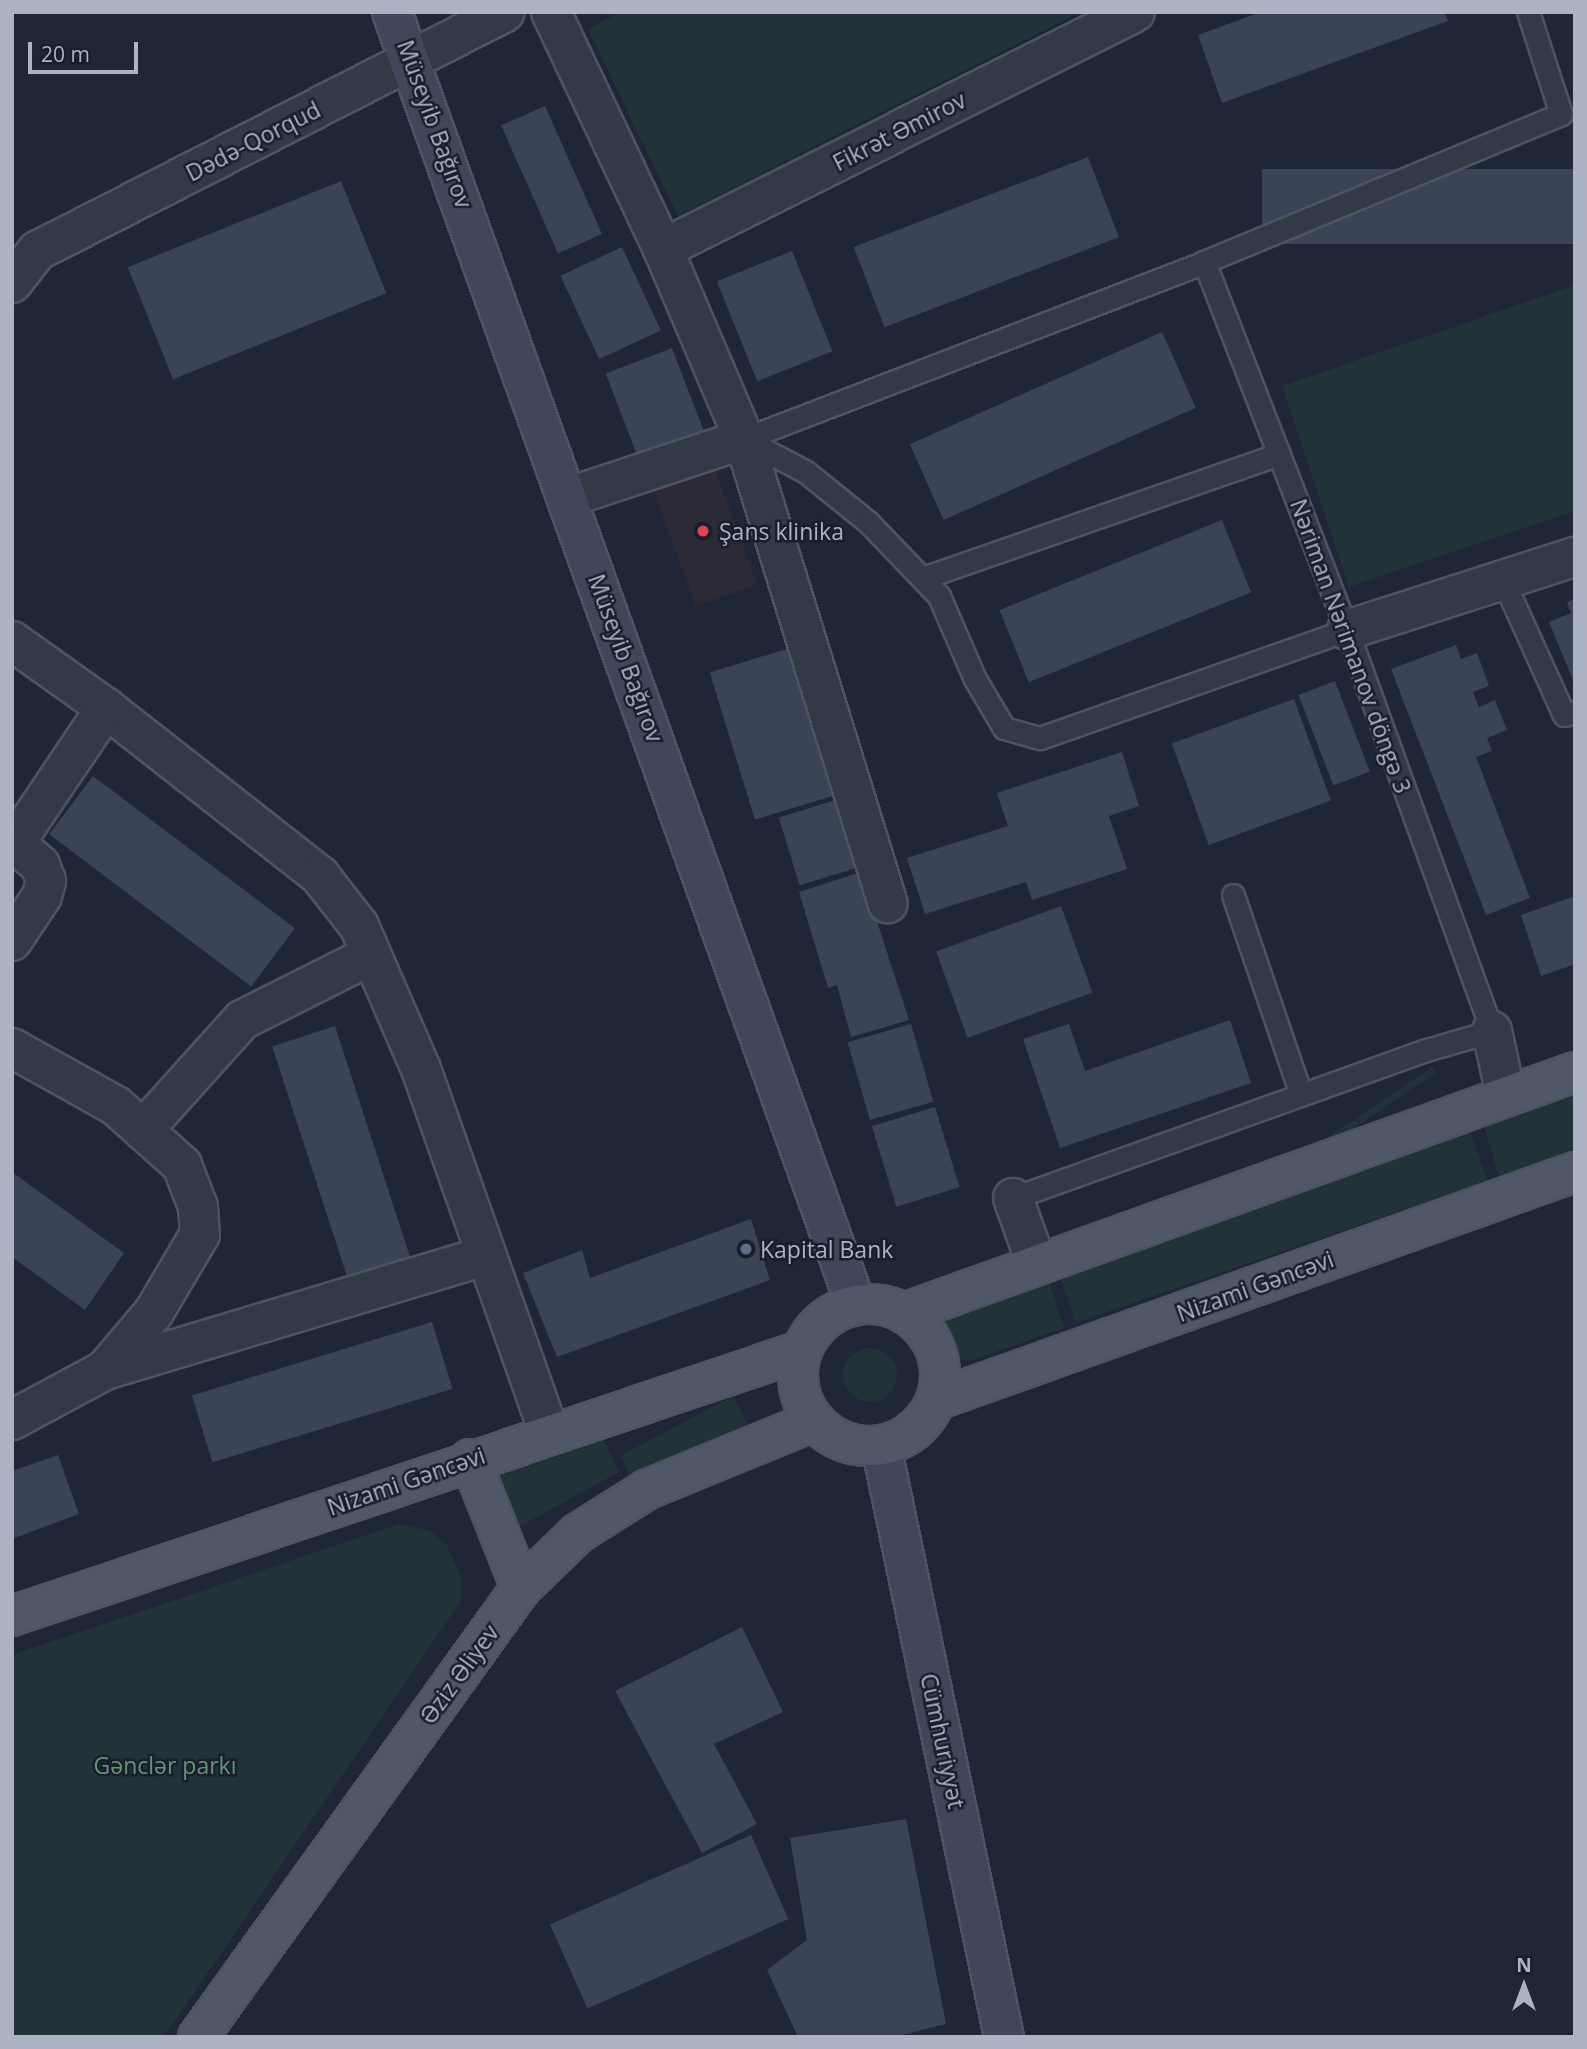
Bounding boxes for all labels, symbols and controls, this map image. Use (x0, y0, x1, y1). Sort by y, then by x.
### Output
scale bar (32, 28, 142, 72)
street label: Müseyib Bağırov (392, 36, 478, 212)
text: 20 m (41, 40, 90, 68)
street label: Fikrət Əmirov (828, 86, 970, 176)
street label: Dədə-Qorqud (181, 95, 325, 187)
street label: Nəriman Nərimanov döngə 3 (1285, 495, 1417, 797)
place label: Şans klinika (719, 517, 844, 545)
marker: Şans klinika (693, 521, 713, 541)
street label: Müseyib Bağırov (583, 570, 669, 746)
place label: Kapital Bank (760, 1235, 893, 1263)
marker: Kapital Bank (738, 1241, 754, 1257)
street label: Nizami Gəncəvi (1173, 1245, 1337, 1327)
street label: Nizami Gəncəvi (324, 1441, 488, 1521)
street label: Əziz Əliyev (414, 1619, 504, 1729)
street label: Cümhuriyyət (915, 1671, 971, 1811)
park label: Gənclər parkı (94, 1751, 236, 1779)
north arrow (1489, 1951, 1559, 2021)
text: N (1516, 1952, 1532, 1978)

